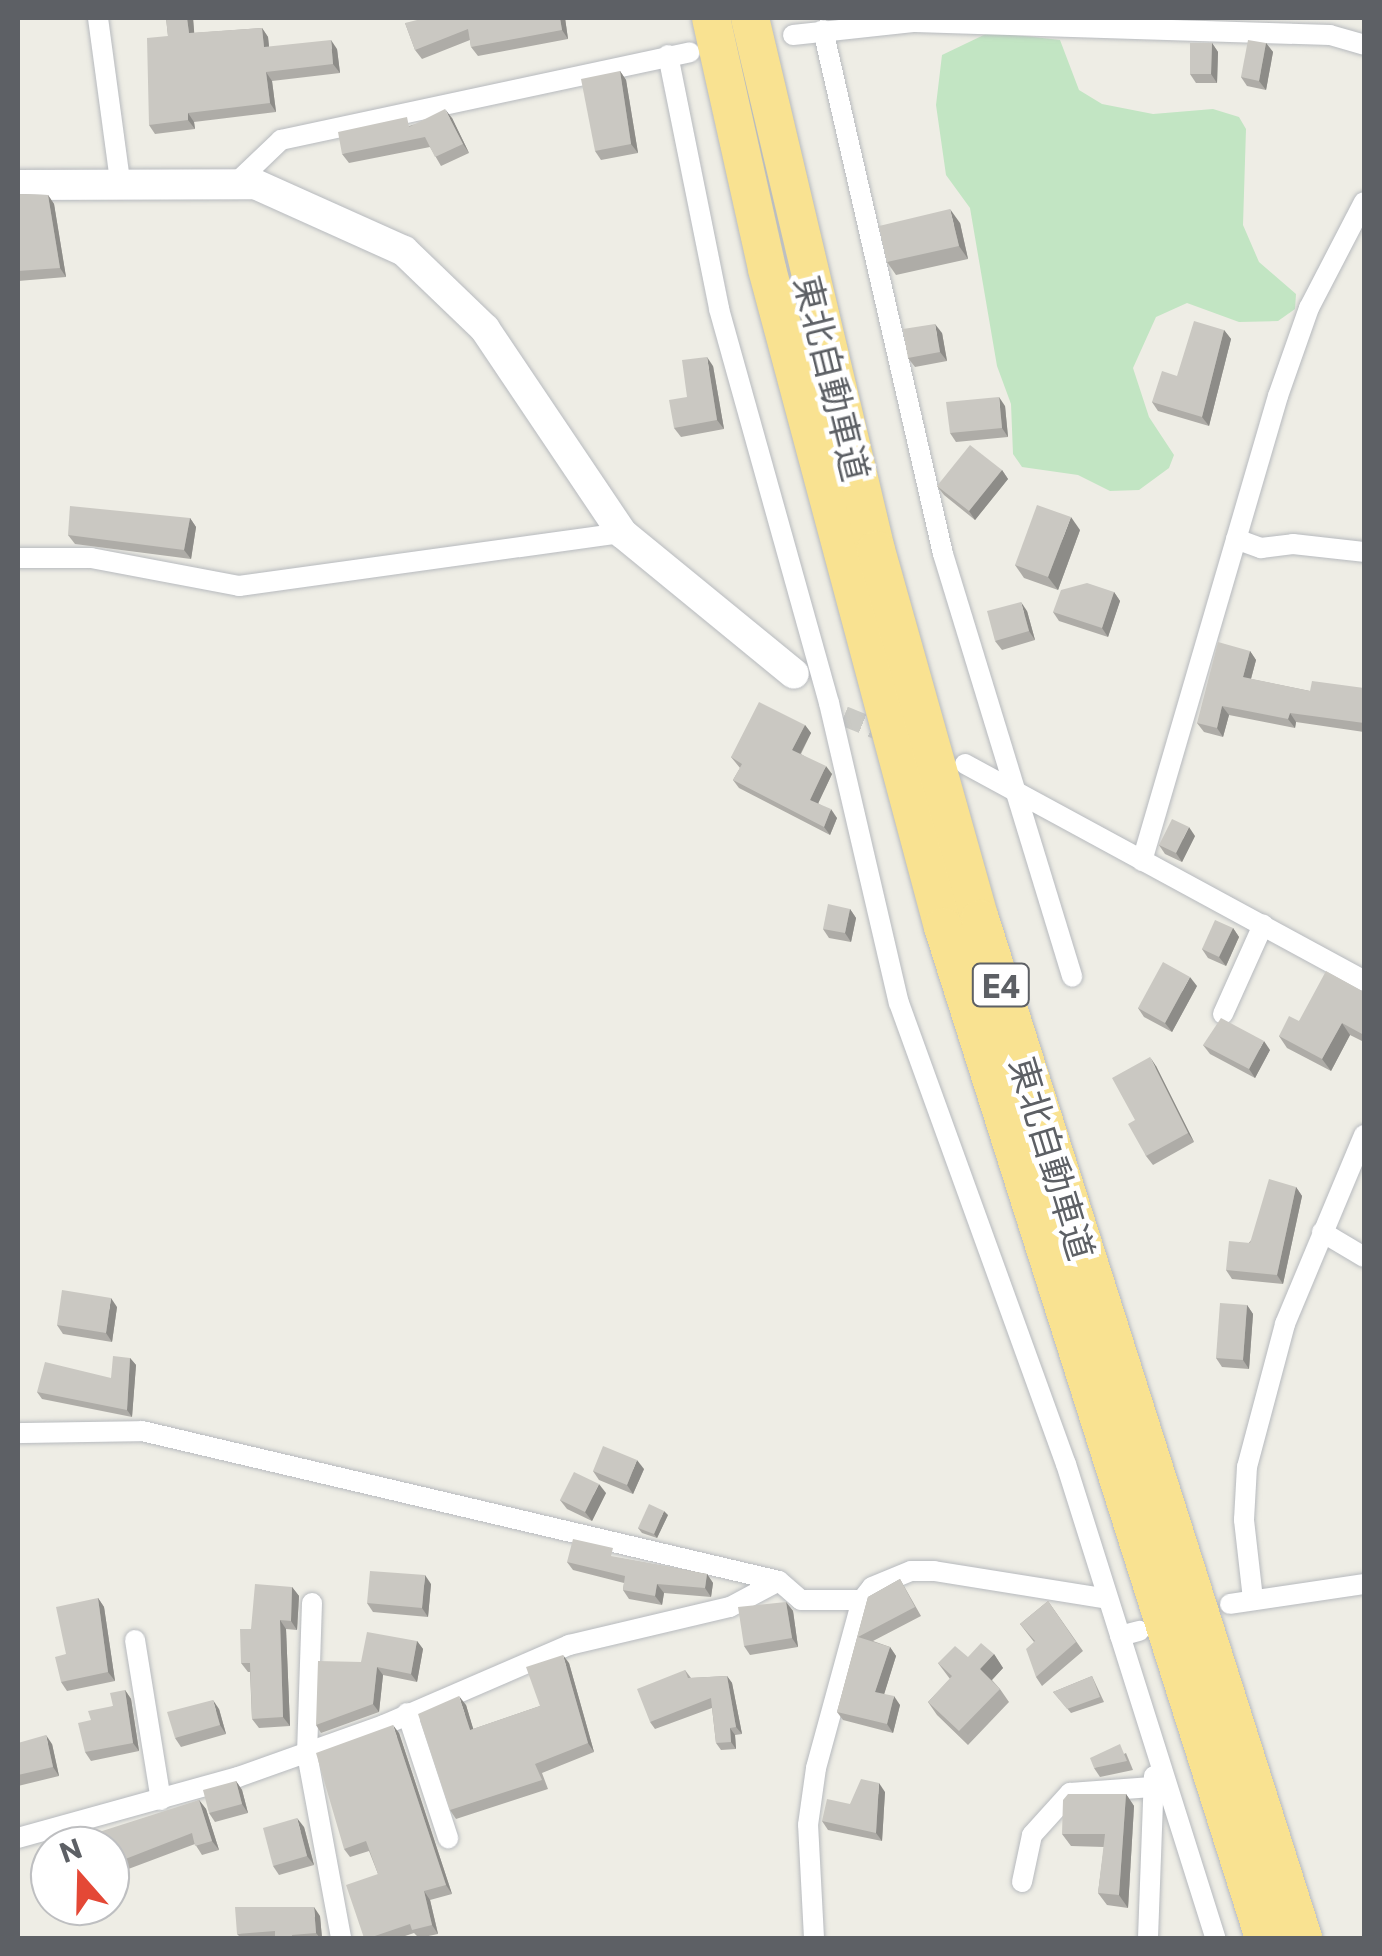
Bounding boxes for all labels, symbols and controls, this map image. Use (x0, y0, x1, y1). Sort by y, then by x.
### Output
street label: 東北自動車道 (787, 271, 879, 485)
road number: E4 (971, 958, 1031, 1012)
street label: 東北自動車道 (1002, 1051, 1104, 1265)
north arrow (30, 1826, 130, 1926)
text: N (55, 1830, 86, 1869)

